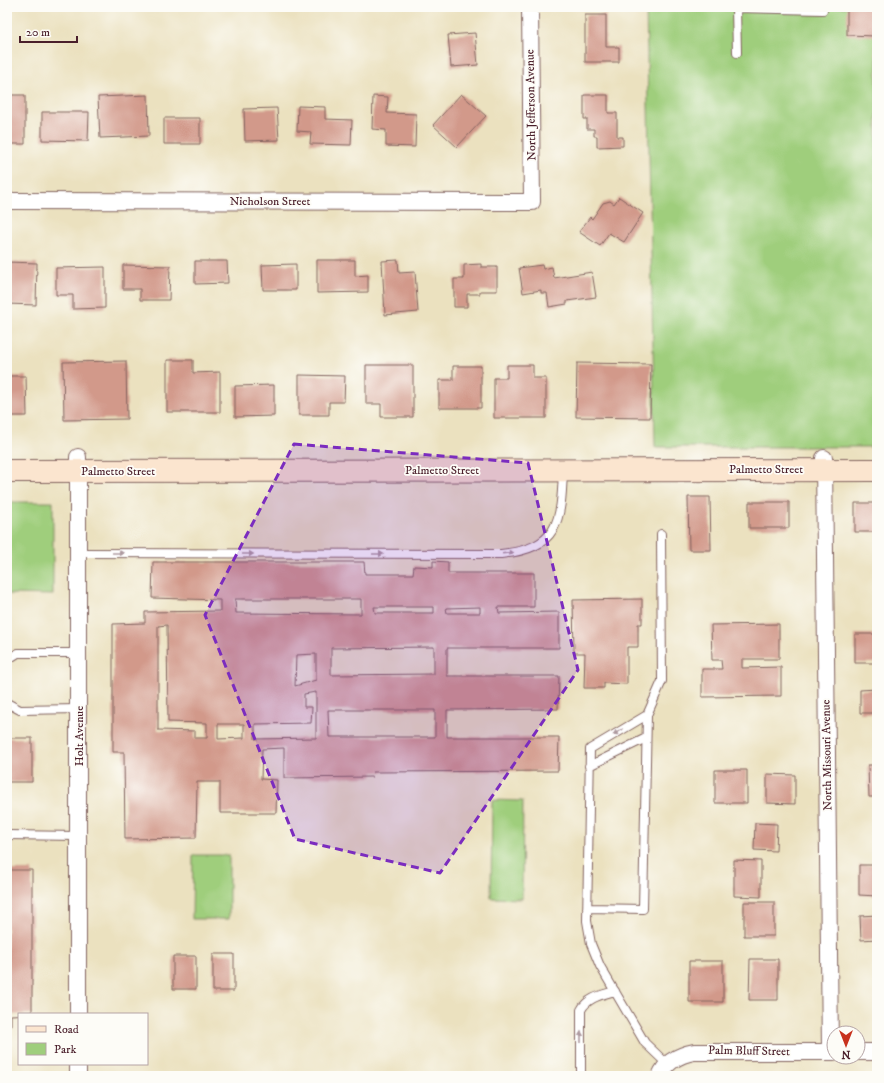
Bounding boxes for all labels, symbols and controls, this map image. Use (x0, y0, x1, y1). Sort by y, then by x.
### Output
scale bar (20, 18, 77, 44)
text: 20 m (26, 25, 50, 40)
street label: North Jefferson Avenue (523, 49, 539, 161)
street label: Nicholson Street (230, 194, 310, 209)
street label: Palmetto Street (729, 462, 803, 477)
street label: Palmetto Street (405, 463, 479, 478)
street label: Palmetto Street (81, 464, 155, 479)
one-way arrow (112, 550, 125, 556)
one-way arrow (242, 550, 254, 557)
one-way arrow (502, 550, 514, 556)
one-way arrow (372, 551, 385, 557)
street label: North Missouri Avenue (819, 699, 835, 811)
street label: Holt Avenue (72, 706, 87, 766)
one-way arrow (612, 729, 624, 736)
legend (18, 1013, 148, 1065)
text: Road (54, 1022, 79, 1037)
north arrow (826, 1025, 866, 1065)
one-way arrow (578, 1030, 584, 1043)
text: Park (54, 1042, 76, 1057)
street label: Palm Bluff Street (708, 1043, 790, 1059)
text: N (841, 1047, 851, 1061)

